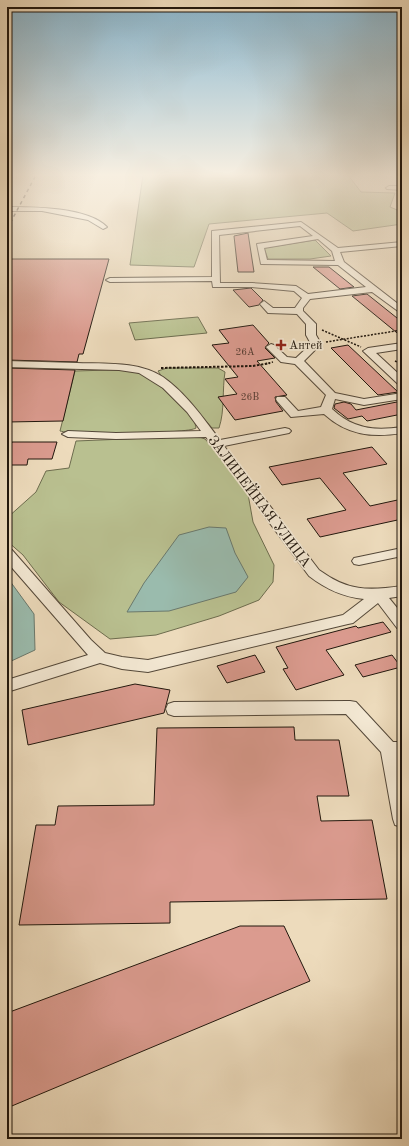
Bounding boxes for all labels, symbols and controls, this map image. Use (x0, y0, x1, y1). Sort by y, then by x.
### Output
marker: Антей (276, 340, 286, 350)
place label: Антей (289, 340, 322, 352)
house number: 26А (235, 347, 255, 357)
house number: 26В (241, 392, 259, 402)
street label: ЗАЛИНЕЙНАЯ УЛИЦА (205, 431, 317, 570)

